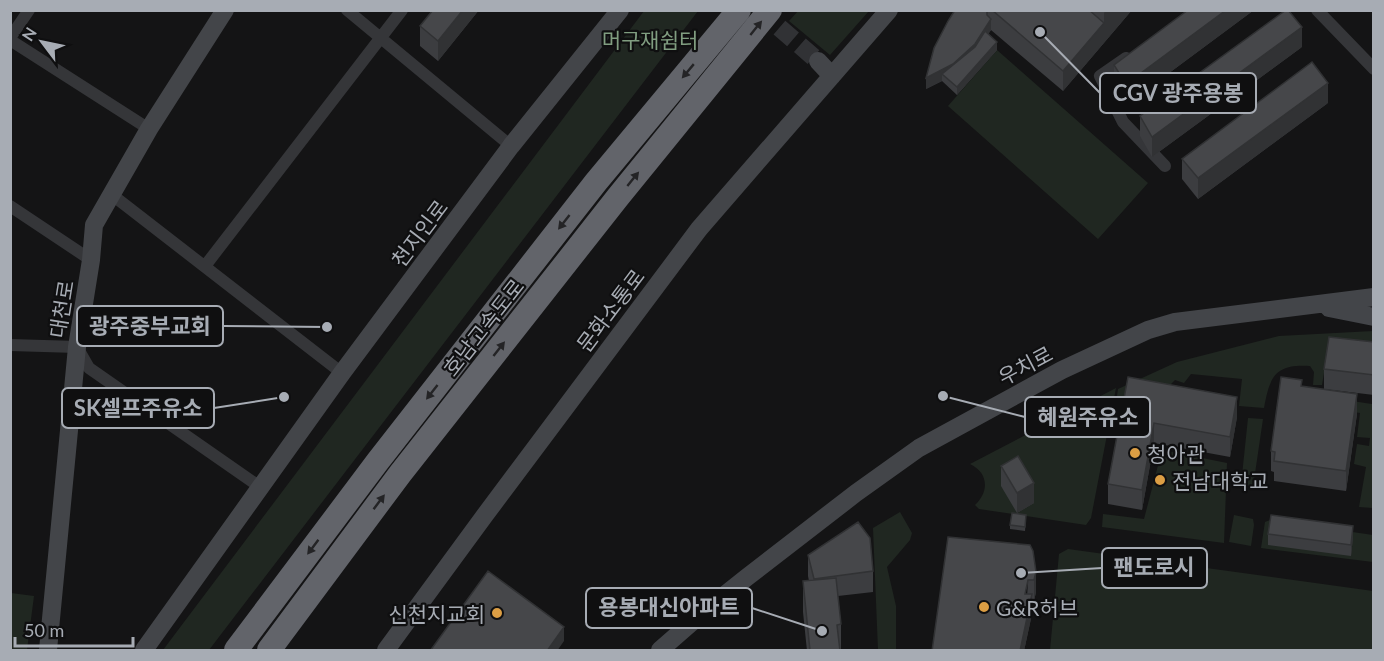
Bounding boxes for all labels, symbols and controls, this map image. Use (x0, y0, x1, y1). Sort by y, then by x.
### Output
north arrow (12, 12, 72, 72)
one-way arrow (749, 20, 762, 36)
text: N (18, 24, 40, 44)
park label: 머구재쉼터 (602, 27, 698, 52)
one-way arrow (682, 63, 695, 79)
callout: CGV 광주용봉 (1100, 73, 1256, 113)
text: CGV 광주용봉 (1113, 79, 1243, 106)
one-way arrow (626, 172, 638, 187)
street label: 천지인로 (386, 195, 452, 271)
one-way arrow (558, 214, 571, 230)
street label: 문화소통로 (571, 264, 649, 356)
street label: 호남고속도로 (437, 274, 529, 380)
street label: 대천로 (44, 278, 78, 340)
callout: 광주중부교회 (77, 306, 223, 346)
text: 광주중부교회 (89, 312, 211, 339)
street label: 우치로 (994, 340, 1056, 390)
one-way arrow (492, 341, 505, 357)
one-way arrow (426, 385, 438, 400)
callout: SK셀프주유소 (62, 388, 214, 428)
text: SK셀프주유소 (74, 394, 202, 421)
callout: 혜원주유소 (1025, 397, 1150, 437)
text: 혜원주유소 (1037, 403, 1139, 430)
place label: 청아관 (1147, 441, 1205, 466)
marker: 청아관 (1128, 446, 1142, 460)
place label: 전남대학교 (1172, 468, 1269, 493)
marker: 전남대학교 (1153, 473, 1167, 487)
one-way arrow (372, 495, 384, 510)
one-way arrow (308, 540, 320, 555)
callout: 팬도로시 (1102, 548, 1207, 588)
text: 팬도로시 (1114, 553, 1194, 580)
callout: 용봉대신아파트 (586, 588, 752, 628)
text: 용봉대신아파트 (598, 593, 740, 620)
place label: G&R허브 (996, 595, 1078, 620)
marker: G&R허브 (977, 600, 991, 614)
place label: 신천지교회 (388, 601, 485, 626)
marker: 신천지교회 (490, 606, 504, 620)
scale bar (15, 610, 134, 648)
text: 50 m (24, 619, 64, 641)

